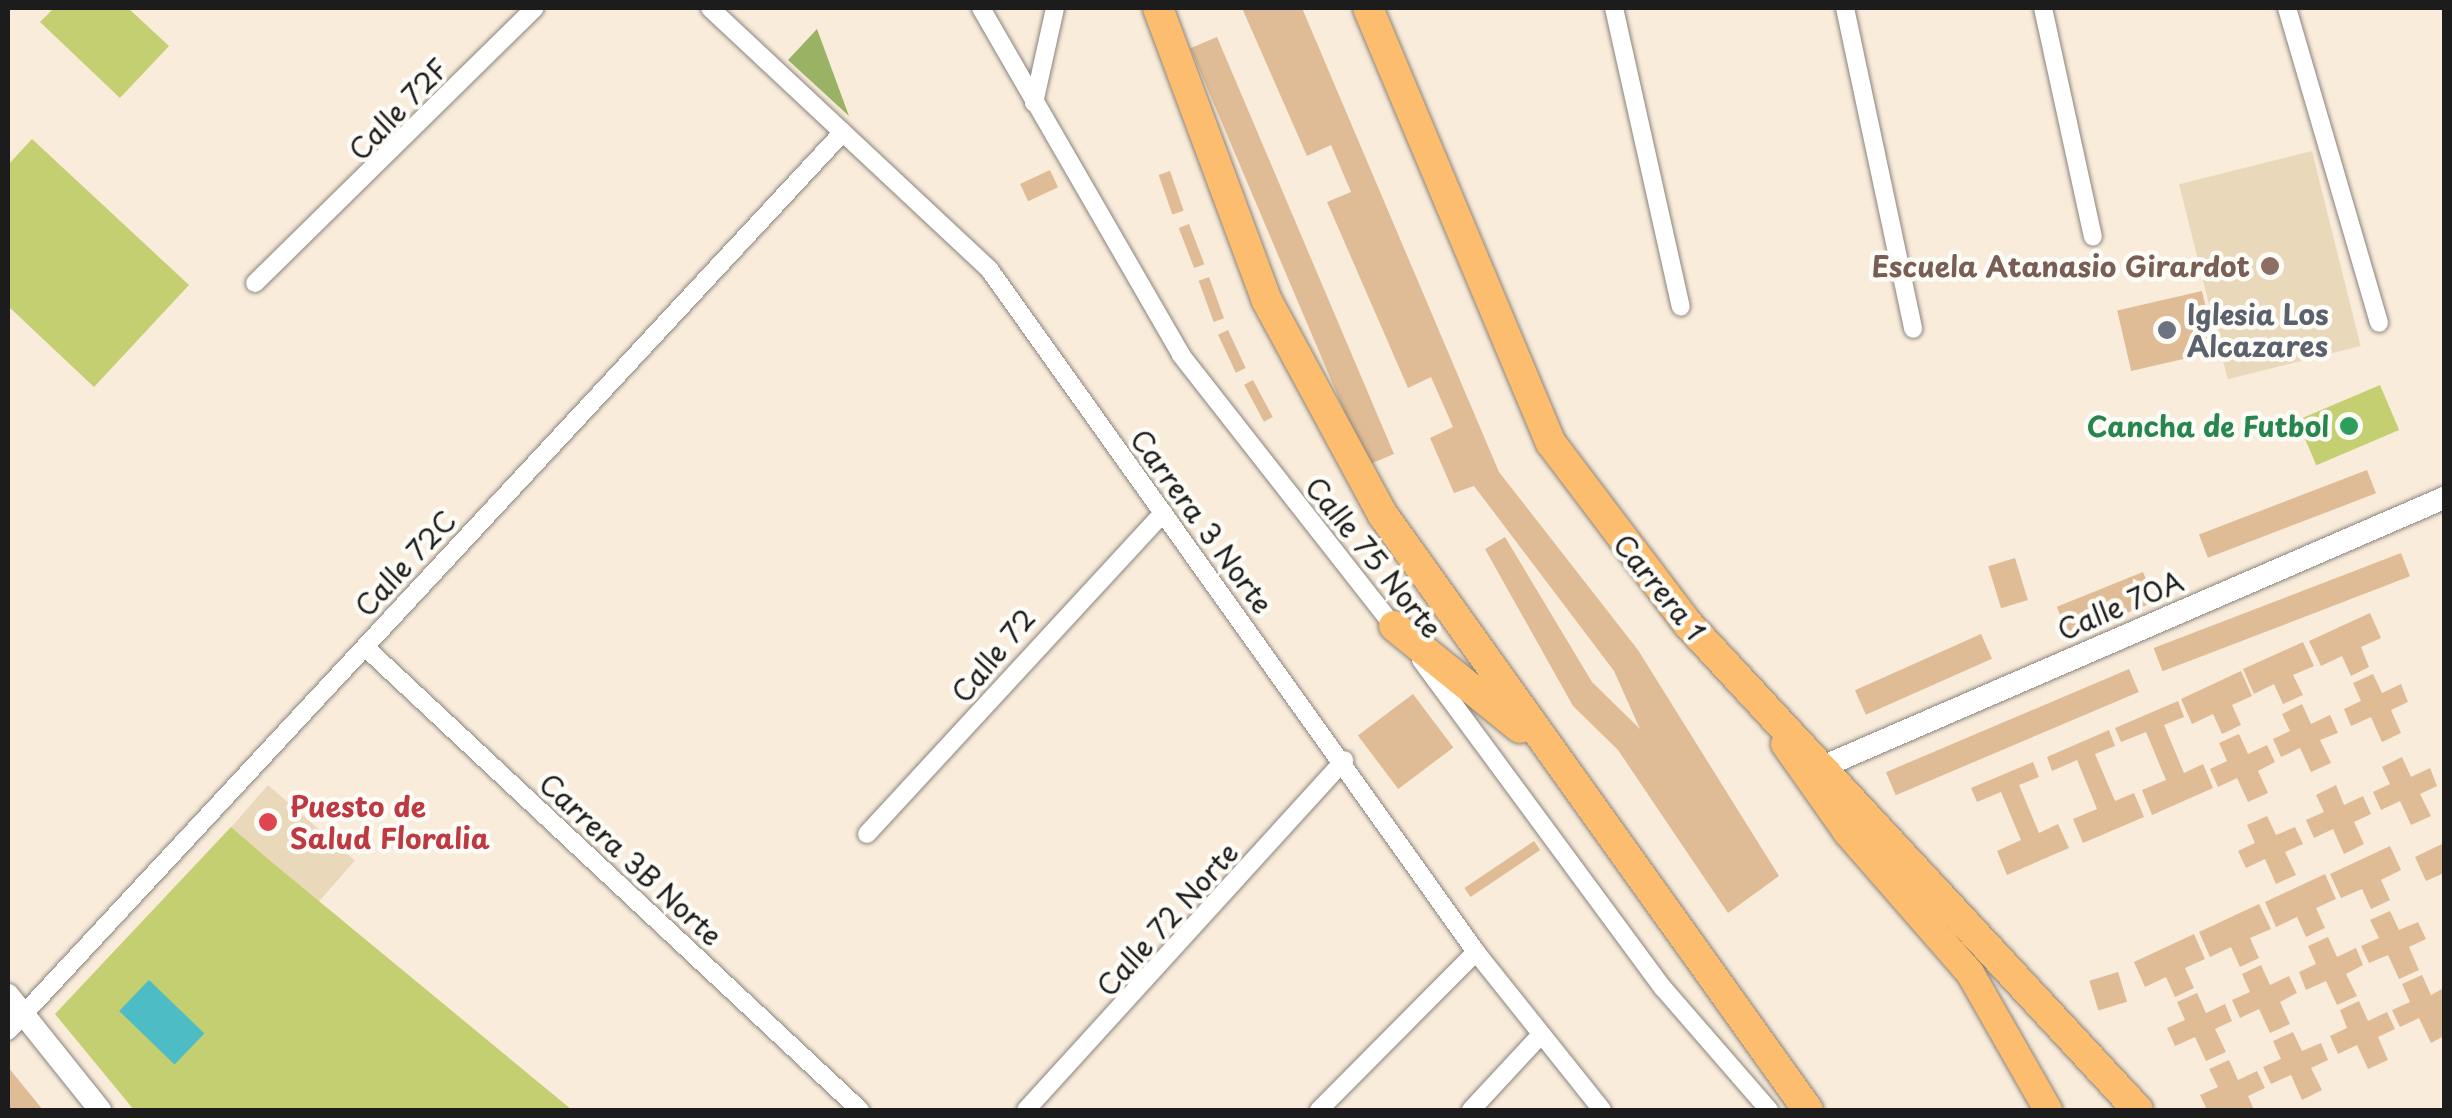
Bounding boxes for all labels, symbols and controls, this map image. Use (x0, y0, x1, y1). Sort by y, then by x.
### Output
street label: Calle 72F (341, 51, 455, 167)
place label: Escuela Atanasio Girardot (1872, 249, 2250, 283)
marker: Escuela Atanasio Girardot (2259, 255, 2281, 277)
place label: Iglesia Los Alcazares (2187, 297, 2330, 363)
marker: Iglesia Los Alcazares (2156, 319, 2178, 341)
place label: Cancha de Futbol (2082, 409, 2329, 443)
marker: Cancha de Futbol (2338, 415, 2360, 437)
street label: Carrera 3 Norte (1124, 422, 1280, 620)
street label: Calle 75 Norte (1299, 471, 1449, 643)
street label: Calle 72C (347, 503, 463, 623)
street label: Carrera 1 (1606, 526, 1714, 648)
street label: Calle 70A (2052, 563, 2188, 647)
street label: Calle 72 (944, 601, 1042, 709)
street label: Carrera 3B Norte (532, 765, 730, 953)
place label: Puesto de Salud Floralia (290, 789, 489, 855)
marker: Puesto de Salud Floralia (255, 809, 281, 835)
street label: Calle 72 Norte (1088, 834, 1246, 1004)

